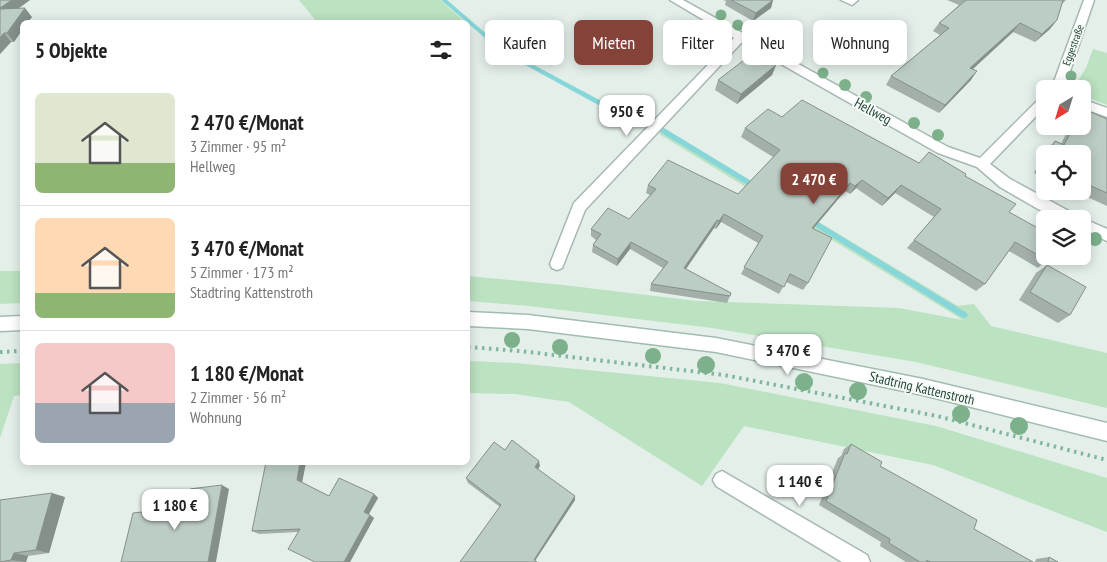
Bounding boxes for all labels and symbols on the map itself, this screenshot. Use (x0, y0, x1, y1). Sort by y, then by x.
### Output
street label: Eggestraße (1059, 22, 1087, 68)
north arrow (1036, 80, 1091, 135)
pin: 950 € (592, 94, 662, 137)
street label: Hellweg (851, 94, 895, 128)
pin: 2 470 € (768, 162, 860, 205)
pin: 3 470 € (742, 334, 834, 376)
street label: Stadtring Kattenstroth (868, 367, 976, 409)
pin: 1 140 € (754, 464, 846, 507)
pin: 1 180 € (129, 488, 221, 531)

